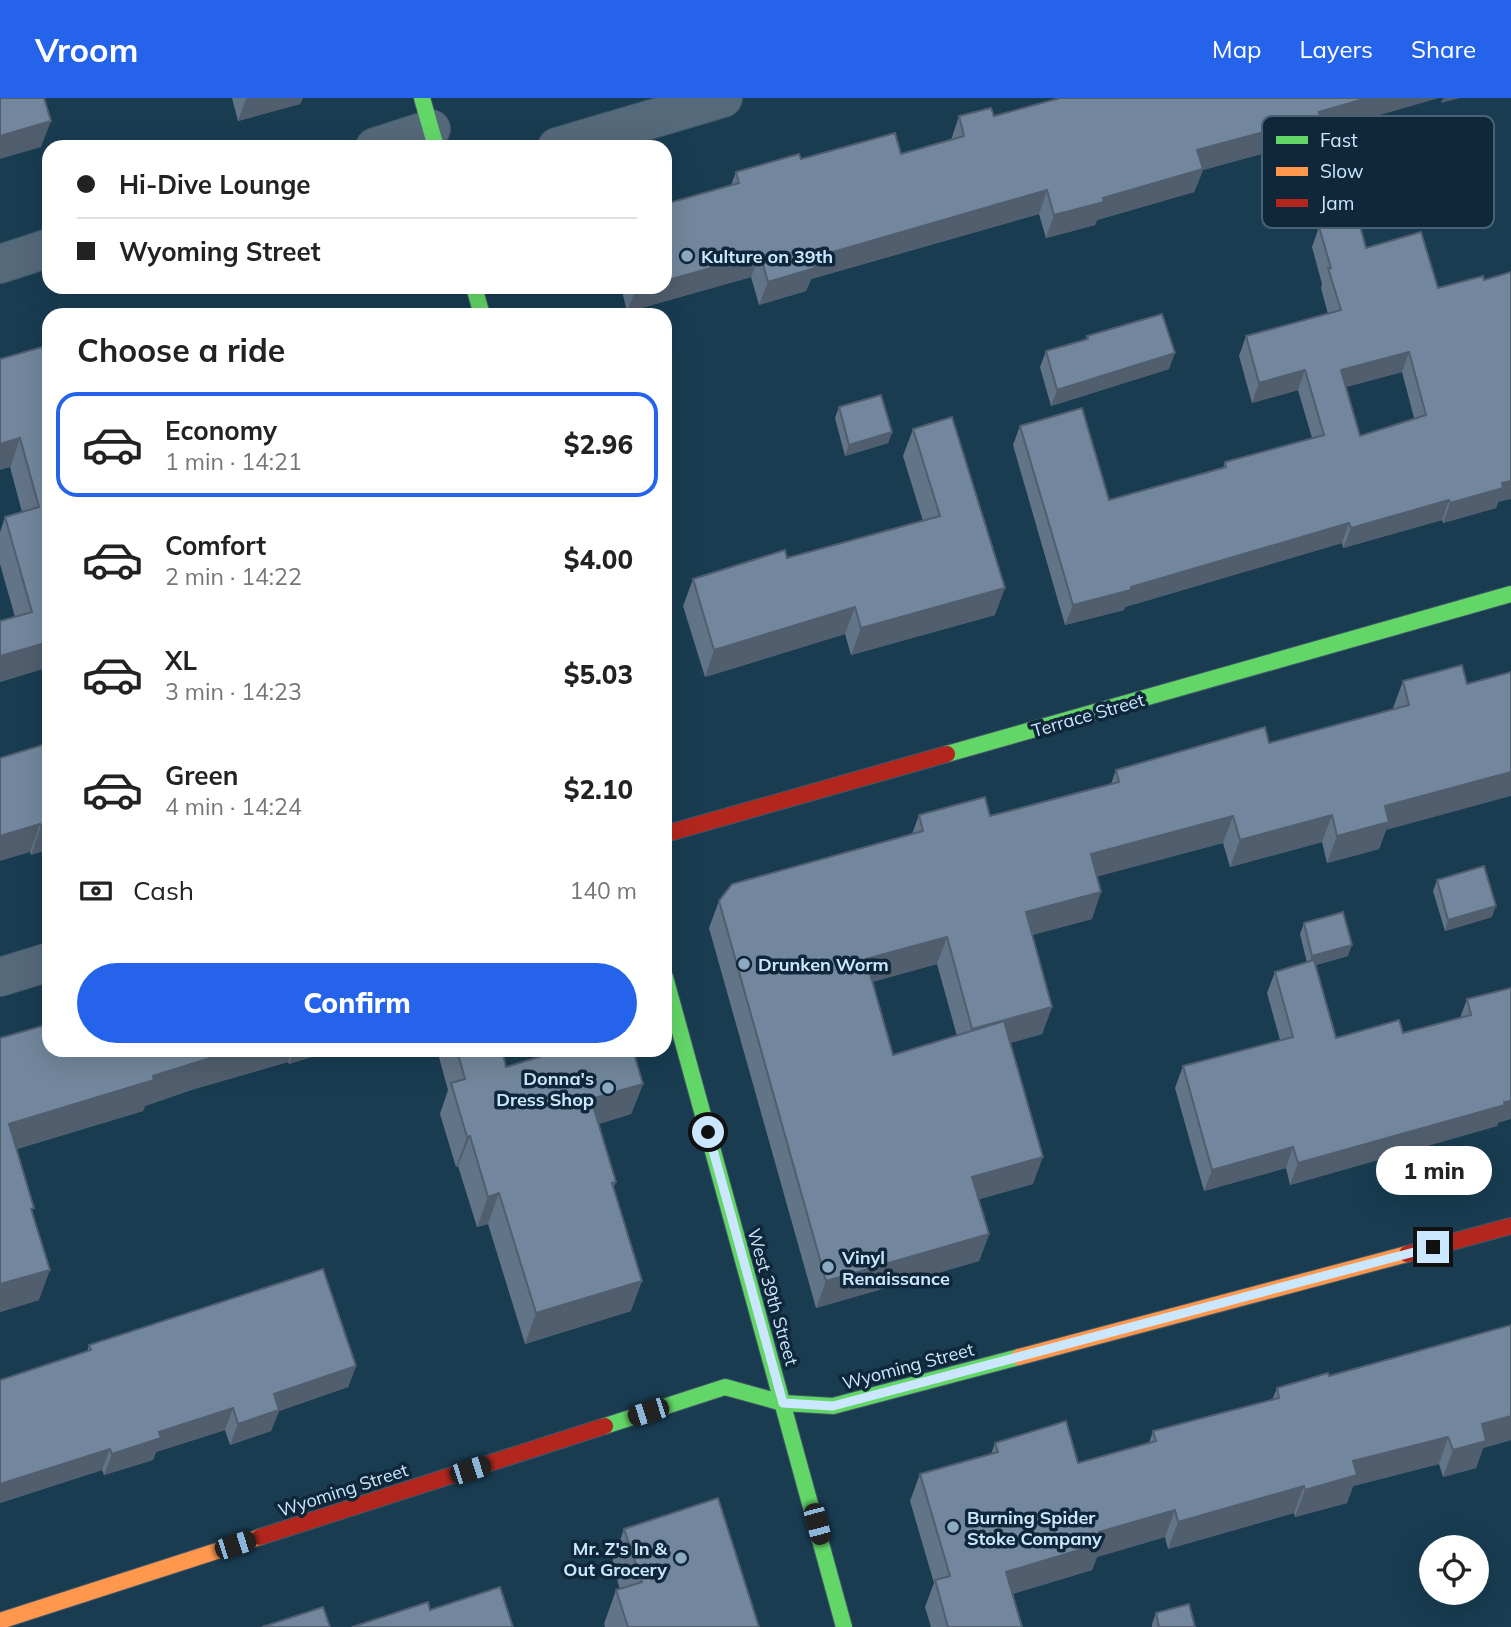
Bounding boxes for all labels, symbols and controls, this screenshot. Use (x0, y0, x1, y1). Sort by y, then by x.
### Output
text: Vroom (35, 29, 138, 70)
text: Map (1212, 34, 1261, 64)
text: Layers (1299, 34, 1373, 64)
text: Share (1411, 34, 1476, 64)
legend (1262, 116, 1494, 228)
text: Fast (1320, 128, 1358, 152)
text: Slow (1320, 159, 1364, 183)
text: Hi-Dive Lounge (119, 168, 311, 201)
text: Jam (1320, 191, 1354, 215)
text: Wyoming Street (119, 235, 321, 268)
place label: Kulture on 39th (701, 245, 833, 268)
marker: Kulture on 39th (679, 248, 695, 264)
text: Choose a ride (77, 330, 285, 370)
icon: car (81, 413, 144, 476)
text: Economy (165, 414, 277, 447)
text: $2.96 (564, 428, 633, 461)
text: 1 min · 14:21 (165, 447, 302, 476)
icon: car (81, 528, 144, 591)
text: Comfort (165, 529, 266, 562)
text: $4.00 (564, 543, 633, 576)
text: 2 min · 14:22 (165, 562, 302, 591)
icon: car (81, 643, 144, 706)
text: XL (165, 644, 197, 677)
text: $5.03 (564, 658, 633, 691)
text: 3 min · 14:23 (165, 677, 302, 706)
street label: Terrace Street (1029, 688, 1147, 742)
icon: car (81, 758, 144, 821)
text: Green (165, 759, 238, 792)
text: $2.10 (564, 773, 633, 806)
text: 4 min · 14:24 (165, 792, 302, 821)
icon: cash (77, 872, 115, 910)
text: Cash (133, 874, 194, 907)
text: 140 m (569, 876, 637, 905)
place label: Drunken Worm (758, 953, 889, 976)
marker: Drunken Worm (736, 956, 752, 972)
button: Confirm (77, 963, 637, 1043)
place label: Donna's Dress Shop (496, 1067, 594, 1111)
marker: Donna's Dress Shop (600, 1080, 616, 1096)
route start (692, 1116, 724, 1148)
callout: 1 min (1375, 1146, 1491, 1194)
text: 1 min (1403, 1156, 1465, 1185)
street label: West 39th Street (742, 1226, 804, 1368)
route end (1417, 1231, 1449, 1263)
place label: Vinyl Renaissance (841, 1246, 950, 1290)
marker: Vinyl Renaissance (820, 1259, 836, 1275)
street label: Wyoming Street (840, 1337, 976, 1395)
car (625, 1396, 672, 1428)
car (447, 1454, 494, 1486)
street label: Wyoming Street (275, 1458, 411, 1522)
car (802, 1501, 833, 1547)
place label: Burning Spider Stoke Company (967, 1506, 1102, 1550)
marker: Burning Spider Stoke Company (945, 1519, 961, 1535)
car (212, 1529, 259, 1561)
map controls (1419, 1535, 1489, 1605)
button: locate (1419, 1535, 1489, 1605)
place label: Mr. Z's In & Out Grocery (563, 1537, 668, 1581)
marker: Mr. Z's In & Out Grocery (673, 1550, 689, 1566)

